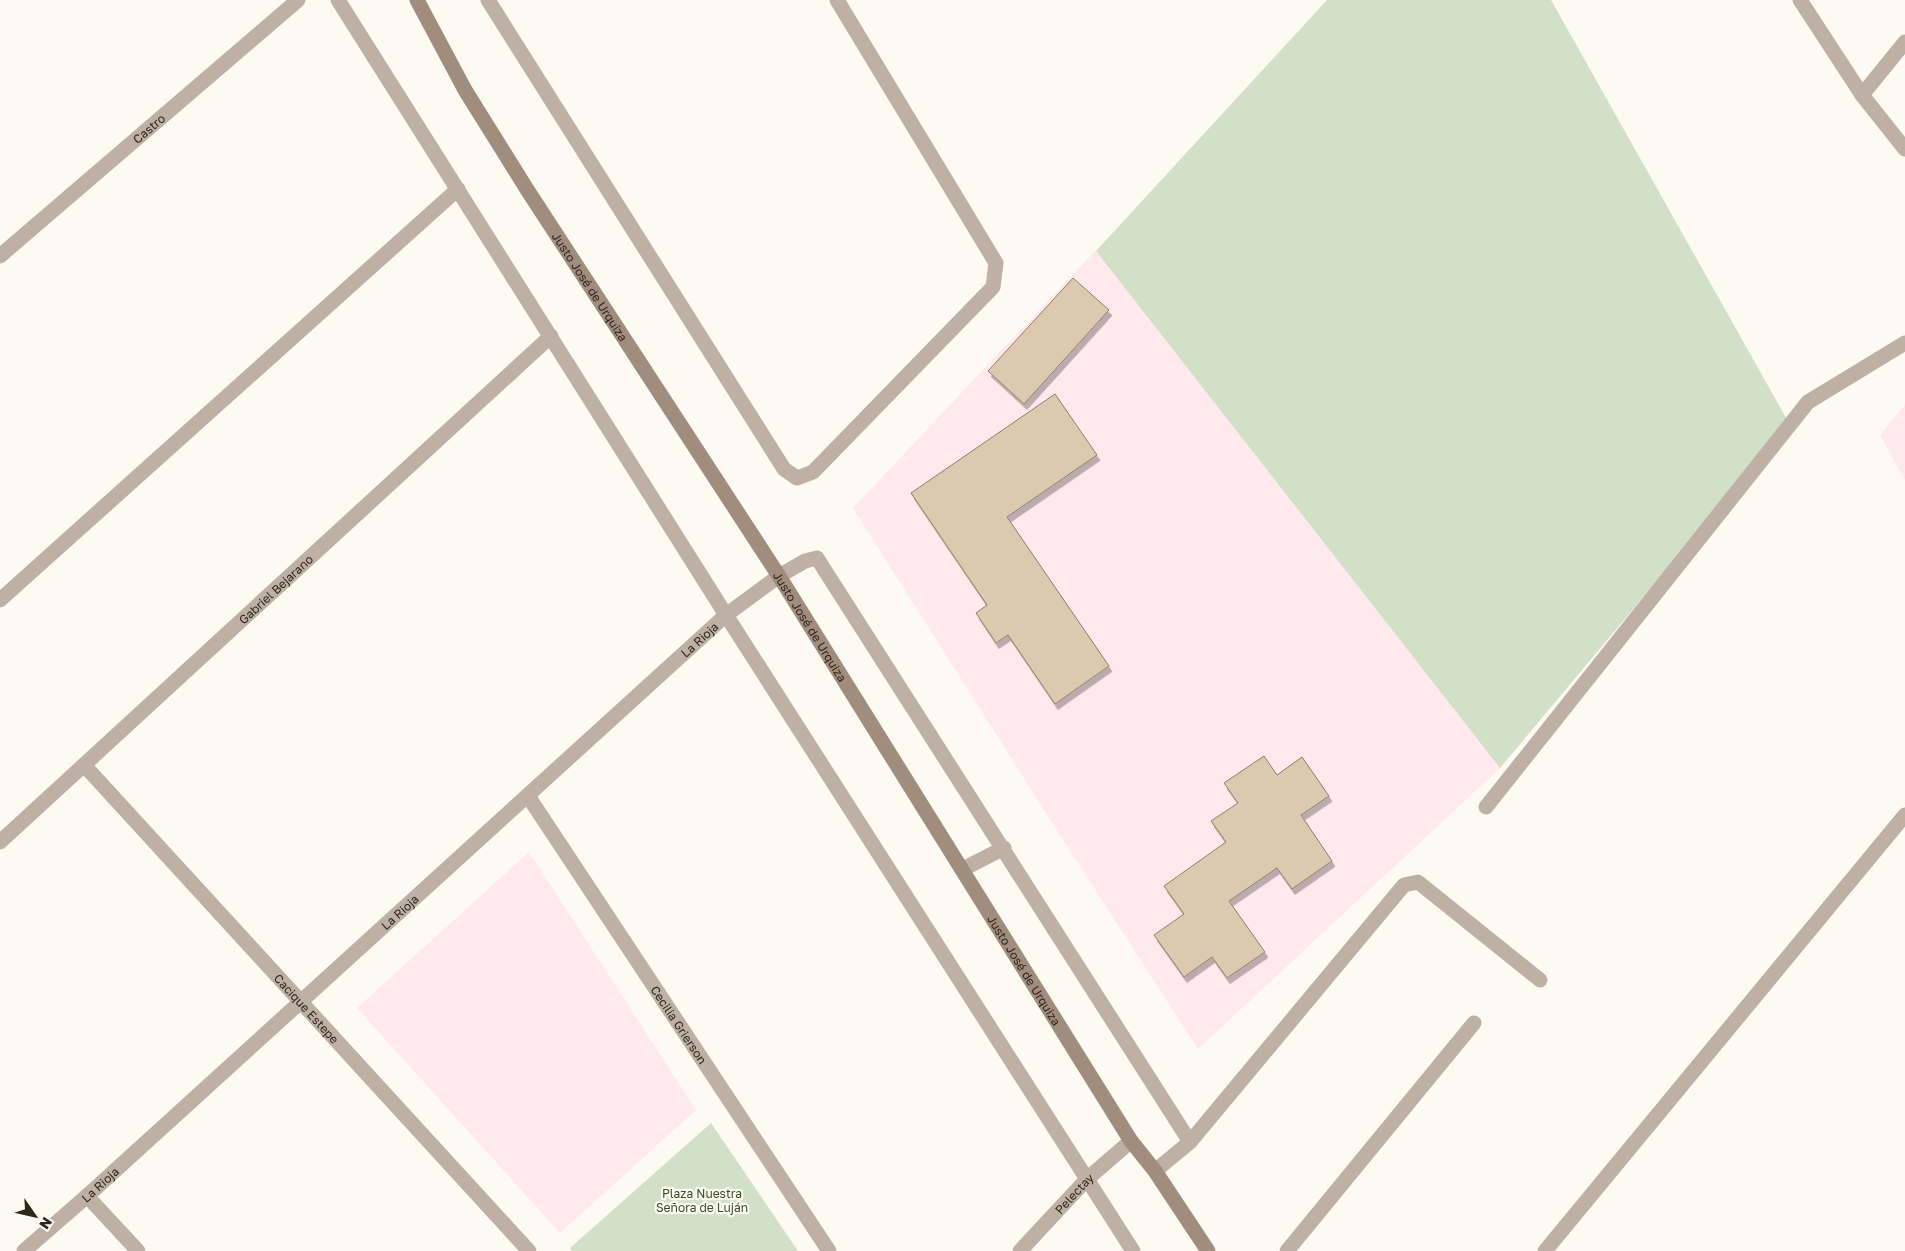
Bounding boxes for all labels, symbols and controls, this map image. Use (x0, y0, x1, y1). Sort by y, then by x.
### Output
street label: Castro (129, 110, 168, 146)
street label: Justo José de Urquiza (549, 229, 631, 344)
street label: Gabriel Bejarano (235, 551, 316, 627)
street label: Justo José de Urquiza (770, 568, 850, 684)
street label: La Rioja (677, 619, 721, 660)
street label: La Rioja (378, 891, 421, 933)
street label: Justo José de Urquiza (985, 912, 1065, 1028)
street label: Cacique Estepe (271, 970, 343, 1046)
street label: Cecilia Grierson (648, 983, 710, 1067)
street label: La Rioja (78, 1164, 122, 1205)
street label: Pelectay (1051, 1170, 1096, 1217)
park label: Plaza Nuestra Señora de Luján (656, 1186, 748, 1215)
north arrow (10, 1191, 60, 1241)
text: N (36, 1214, 56, 1233)

